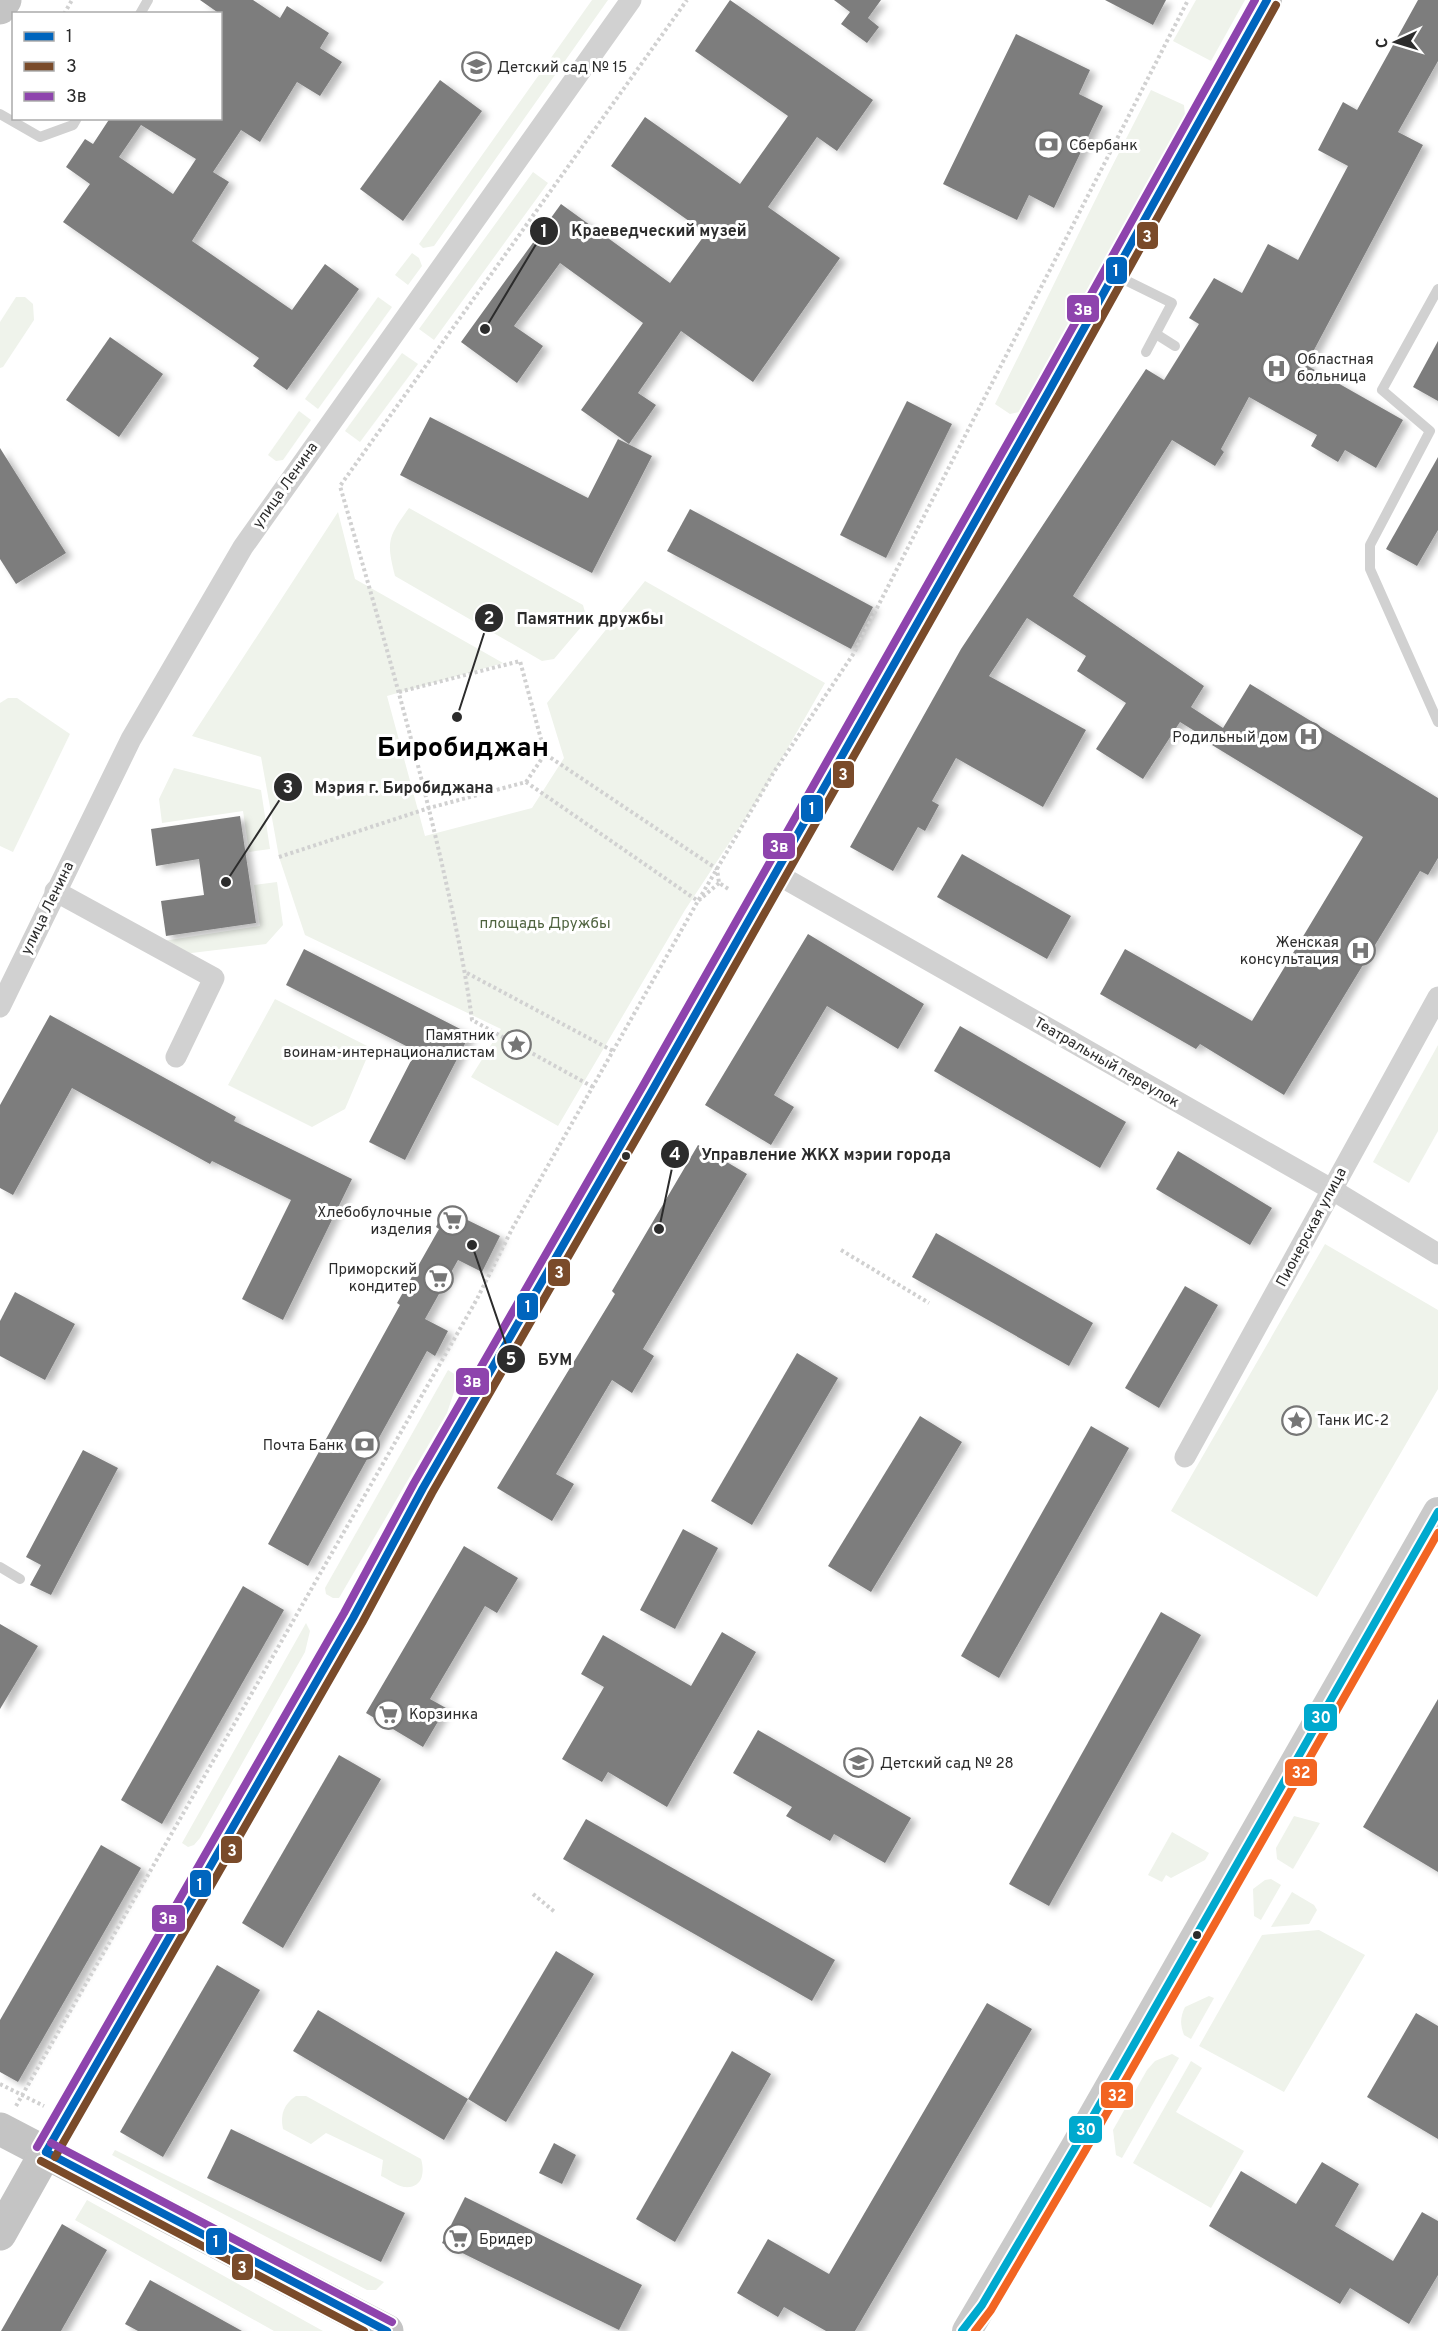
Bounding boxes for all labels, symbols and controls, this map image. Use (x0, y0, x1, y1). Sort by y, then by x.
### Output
legend (12, 12, 222, 120)
north arrow (1366, 12, 1426, 72)
text: 1 (66, 26, 73, 49)
text: С (1373, 37, 1393, 49)
school or university icon: Детский сад № 15 (460, 51, 492, 83)
text: 3 (66, 56, 77, 79)
place label: Детский сад № 15 (497, 59, 627, 78)
text: 3в (66, 86, 87, 109)
bank icon: Сбербанк (1032, 129, 1064, 161)
place label: Сбербанк (1069, 137, 1138, 156)
callout: Краеведческий музей (529, 214, 759, 248)
text: 1 (540, 221, 548, 244)
line badge: 3 (1136, 221, 1159, 250)
text: Краеведческий музей (571, 222, 747, 242)
text: 3 (1142, 228, 1152, 248)
line badge: 1 (1105, 256, 1128, 285)
text: 1 (1113, 262, 1119, 282)
line badge: 3в (1066, 294, 1100, 323)
text: 3в (1073, 301, 1093, 321)
place label: Областная больница (1297, 351, 1374, 387)
hospital icon: Областная больница (1260, 352, 1292, 384)
street label: улица Ленина (249, 439, 323, 533)
callout: Памятник дружбы (474, 601, 675, 635)
text: 2 (483, 608, 495, 631)
text: Памятник дружбы (516, 610, 664, 630)
hospital icon: Родильный дом (1293, 721, 1325, 753)
place label: Родильный дом (1172, 729, 1288, 748)
district label: Биробиджан (377, 732, 549, 766)
line badge: 3 (832, 760, 855, 789)
text: 3 (838, 766, 848, 786)
callout: Мэрия г. Биробиджана (273, 770, 506, 804)
text: 3 (283, 777, 293, 800)
text: Мэрия г. Биробиджана (315, 779, 493, 799)
line badge: 1 (800, 794, 824, 823)
text: 1 (809, 800, 815, 820)
line badge: 3в (762, 832, 796, 860)
text: 3в (769, 838, 789, 858)
street label: улица Ленина (18, 859, 79, 958)
park label: площадь Дружбы (479, 915, 611, 934)
place label: Женская консультация (1240, 934, 1339, 970)
hospital icon: Женская консультация (1344, 935, 1376, 967)
street label: Театральный переулок (1030, 1014, 1182, 1113)
place label: Памятник воинам-интернационалистам (283, 1027, 495, 1063)
place icon: Памятник воинам-интернационалистам (500, 1028, 532, 1060)
callout: Управление ЖКХ мэрии города (660, 1137, 963, 1171)
text: 4 (669, 1144, 681, 1167)
text: Управление ЖКХ мэрии города (701, 1146, 951, 1166)
unlabelled marker (620, 1150, 632, 1162)
street label: Пионерская улица (1273, 1165, 1352, 1291)
place label: Хлебобулочные изделия (317, 1204, 432, 1240)
supermarket icon: Хлебобулочные изделия (437, 1205, 469, 1237)
line badge: 3 (547, 1258, 571, 1287)
place label: Приморский кондитер (328, 1261, 417, 1297)
supermarket icon: Приморский кондитер (422, 1262, 454, 1294)
text: 3 (554, 1264, 564, 1284)
line badge: 1 (516, 1292, 539, 1321)
text: 1 (525, 1298, 531, 1318)
callout: БУМ (496, 1342, 585, 1376)
text: 5 (506, 1349, 517, 1372)
text: БУМ (538, 1351, 572, 1371)
line badge: 3в (455, 1367, 490, 1396)
text: 3в (462, 1373, 482, 1393)
place icon: Танк ИС-2 (1280, 1404, 1312, 1436)
place label: Танк ИС-2 (1317, 1412, 1389, 1431)
bank icon: Почта Банк (349, 1429, 381, 1461)
place label: Почта Банк (263, 1437, 344, 1456)
supermarket icon: Корзинка (372, 1698, 404, 1730)
line badge: 30 (1303, 1703, 1338, 1732)
place label: Корзинка (409, 1706, 478, 1725)
text: 30 (1311, 1709, 1331, 1729)
school or university icon: Детский сад № 28 (843, 1747, 875, 1779)
place label: Детский сад № 28 (880, 1755, 1014, 1774)
line badge: 32 (1284, 1758, 1318, 1787)
text: 32 (1291, 1764, 1311, 1784)
line badge: 3 (220, 1835, 243, 1864)
text: 3 (227, 1842, 237, 1862)
line badge: 1 (189, 1869, 212, 1898)
text: 1 (197, 1876, 203, 1896)
line badge: 3в (151, 1904, 186, 1933)
text: 3в (158, 1910, 178, 1930)
unlabelled marker (1191, 1929, 1203, 1941)
line badge: 32 (1100, 2081, 1134, 2109)
text: 32 (1107, 2087, 1127, 2107)
line badge: 30 (1068, 2115, 1103, 2144)
text: 30 (1076, 2121, 1096, 2141)
supermarket icon: Бридер (442, 2223, 474, 2255)
line badge: 1 (205, 2227, 228, 2256)
place label: Бридер (479, 2231, 533, 2250)
text: 1 (213, 2233, 219, 2253)
line badge: 3 (231, 2253, 254, 2281)
text: 3 (237, 2259, 247, 2279)

